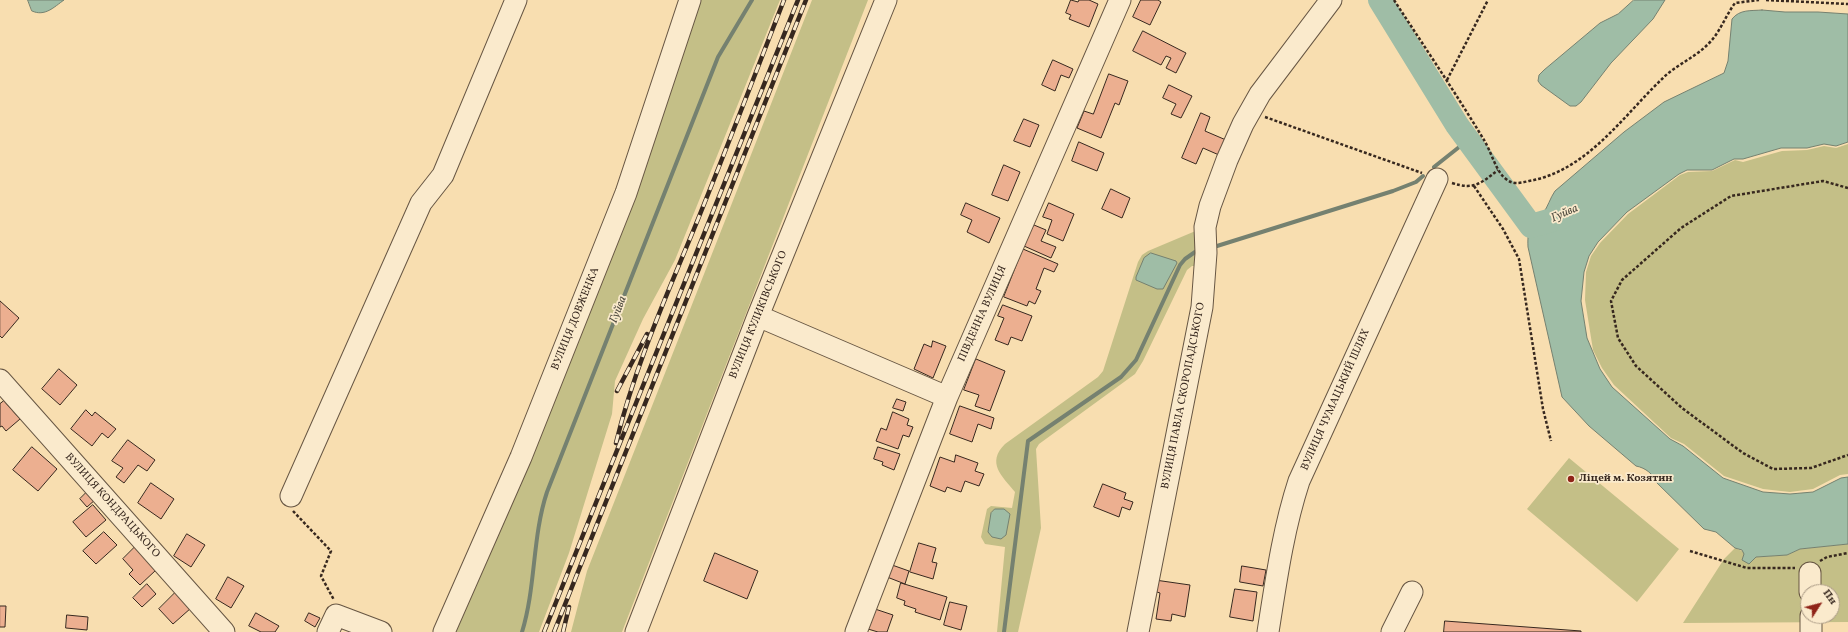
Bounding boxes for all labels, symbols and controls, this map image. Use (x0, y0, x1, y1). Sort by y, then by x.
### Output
water label: Гуйва (1549, 202, 1581, 226)
street label: ВУЛИЦЯ КУЛИКІВСЬКОГО (727, 249, 791, 381)
street label: ПІВДЕННА ВУЛИЦЯ (956, 264, 1010, 364)
street label: ВУЛИЦЯ ДОВЖЕНКА (549, 266, 603, 372)
water label: Гуйва (607, 294, 631, 326)
street label: ВУЛИЦЯ ПАВЛА СКОРОПАДСЬКОГО (1159, 302, 1209, 490)
street label: ВУЛИЦЯ ЧУМАЦЬКИЙ ШЛЯХ (1299, 327, 1373, 473)
street label: ВУЛИЦЯ КОНДРАЦЬКОГО (62, 451, 162, 561)
place label: Ліцей м. Козятин (1579, 472, 1672, 486)
marker: Ліцей м. Козятин (1566, 474, 1576, 484)
north arrow (1800, 584, 1840, 624)
text: Пн (1819, 587, 1840, 608)

